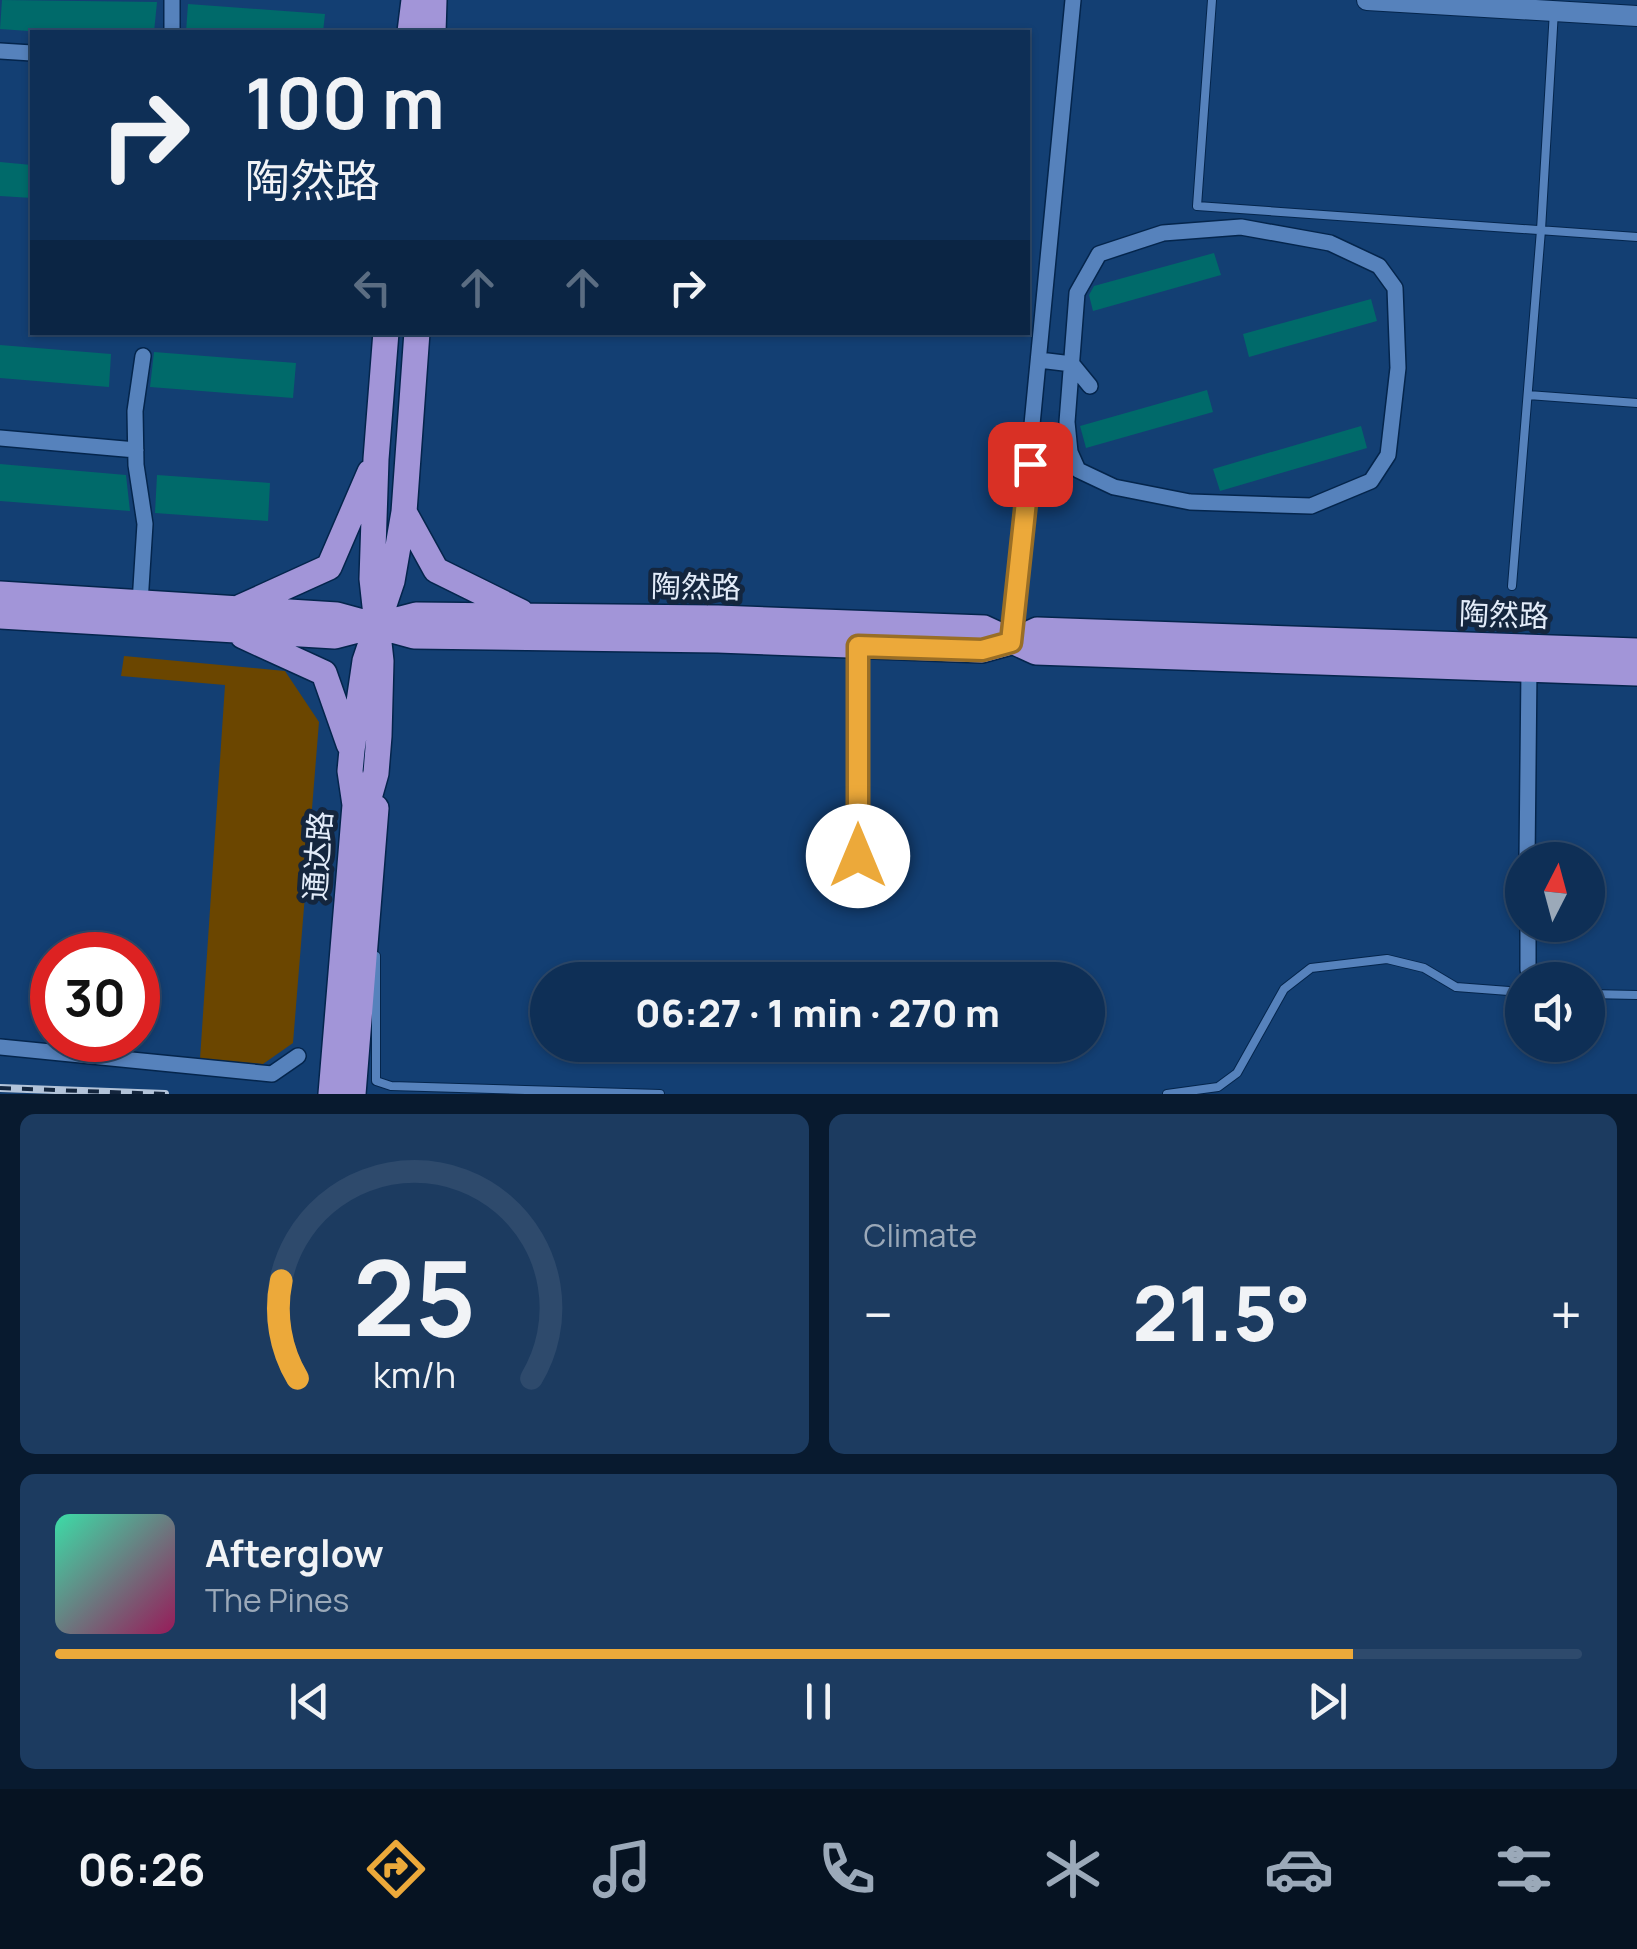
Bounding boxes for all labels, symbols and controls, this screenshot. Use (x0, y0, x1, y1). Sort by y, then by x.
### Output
text: 100 m (245, 54, 445, 150)
icon: right (80, 70, 210, 200)
text: 陶然路 (245, 149, 380, 211)
icon: left (345, 260, 400, 315)
icon: ahead (450, 260, 505, 315)
icon: ahead (555, 260, 610, 315)
icon: right (660, 260, 715, 315)
pin (988, 422, 1073, 507)
icon: arrive (1003, 437, 1058, 492)
street label: 陶然路 (651, 565, 741, 607)
street label: 陶然路 (1458, 592, 1550, 636)
position arrow (806, 804, 910, 908)
street label: 通达路 (293, 810, 341, 902)
north arrow (1505, 842, 1605, 942)
map controls (1505, 842, 1605, 1062)
speed limit sign: 30 (30, 932, 160, 1062)
button: sound (1505, 962, 1605, 1062)
text: 06:27 · 1 min · 270 m (635, 986, 1000, 1038)
text: Climate (864, 1213, 977, 1257)
text: 25 (353, 1225, 476, 1367)
text: 21.5° (1133, 1261, 1311, 1364)
text: − (864, 1276, 893, 1352)
text: + (1550, 1276, 1582, 1352)
text: km/h (373, 1350, 456, 1399)
text: Afterglow (205, 1526, 384, 1578)
text: The Pines (205, 1578, 349, 1622)
icon: previous (282, 1674, 337, 1729)
icon: pause (791, 1674, 846, 1729)
icon: next (1300, 1674, 1355, 1729)
icon: directions (361, 1834, 431, 1904)
icon: music (587, 1834, 657, 1904)
icon: phone (812, 1834, 882, 1904)
icon: climate (1038, 1834, 1108, 1904)
icon: car (1264, 1834, 1334, 1904)
icon: filters (1489, 1834, 1559, 1904)
text: 06:26 (78, 1838, 206, 1900)

